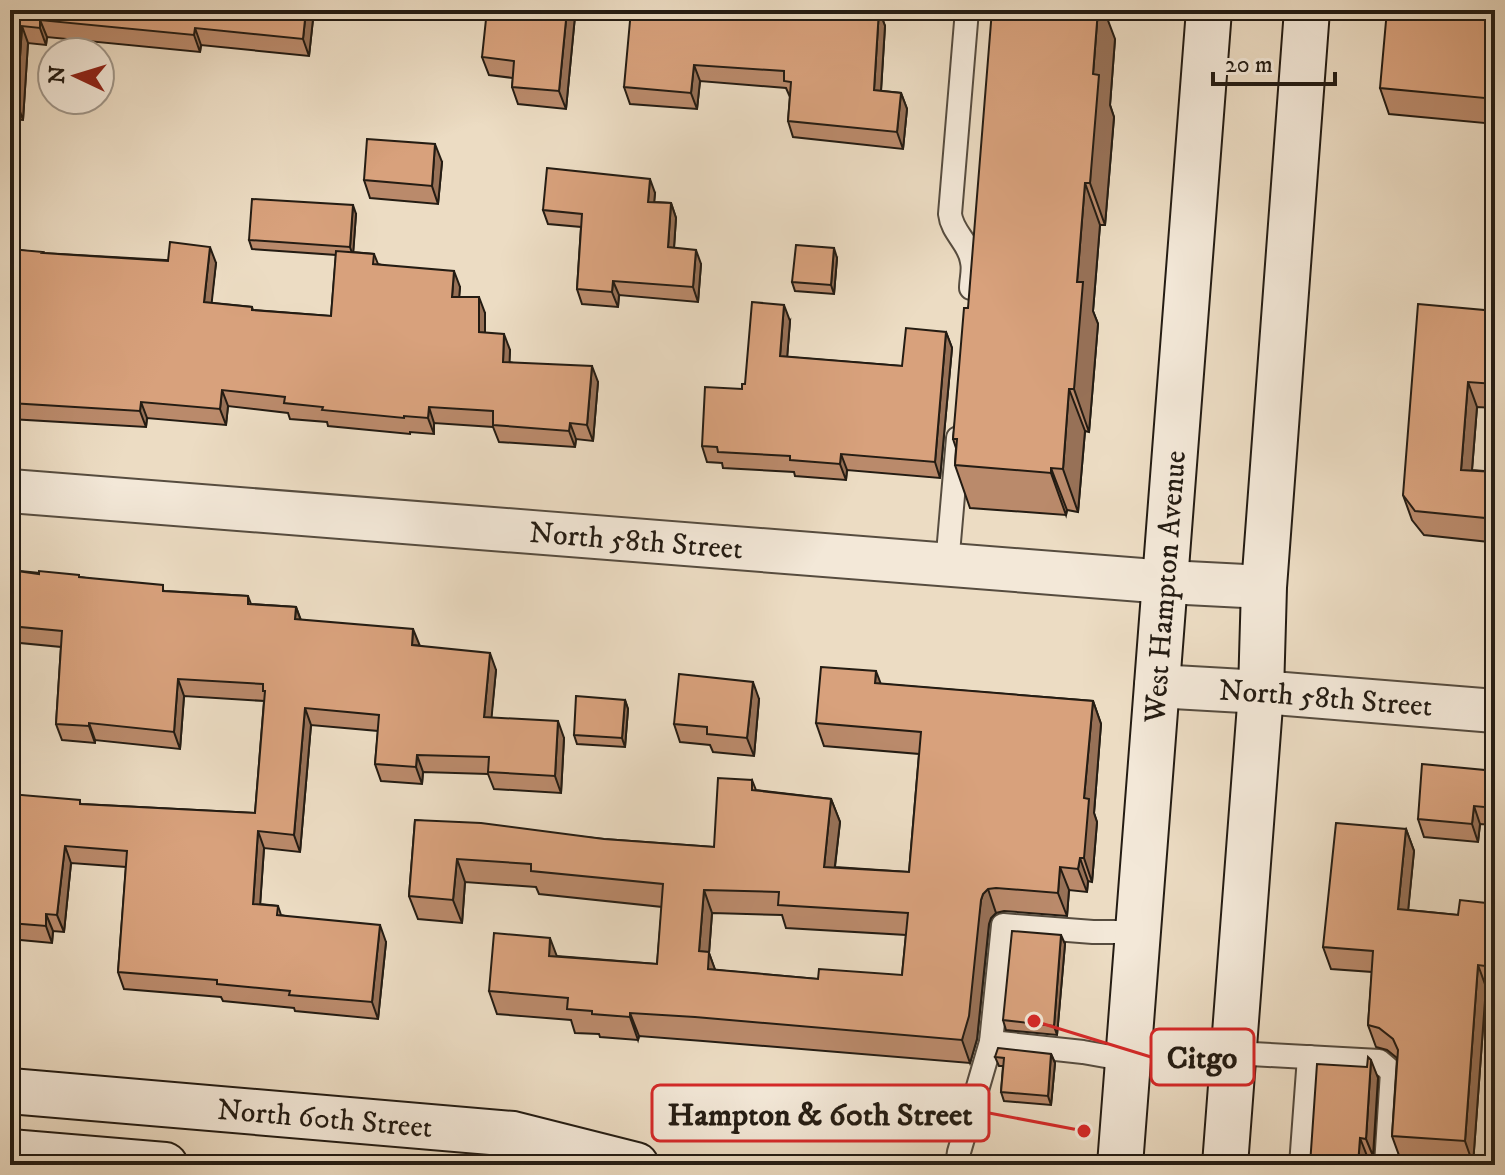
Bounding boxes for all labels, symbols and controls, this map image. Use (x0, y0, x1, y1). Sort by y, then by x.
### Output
north arrow (36, 36, 116, 116)
scale bar (1213, 36, 1335, 86)
text: 20 m (1225, 50, 1273, 80)
text: N (43, 65, 72, 85)
street label: West Hampton Avenue (1137, 449, 1195, 725)
street label: North 58th Street (528, 515, 744, 569)
street label: North 58th Street (1218, 673, 1434, 726)
callout: Citgo (1151, 1029, 1254, 1085)
text: Citgo (1167, 1039, 1237, 1079)
callout: Hampton & 60th Street (652, 1085, 989, 1141)
street label: North 60th Street (216, 1092, 434, 1147)
text: Hampton & 60th Street (668, 1096, 973, 1136)

